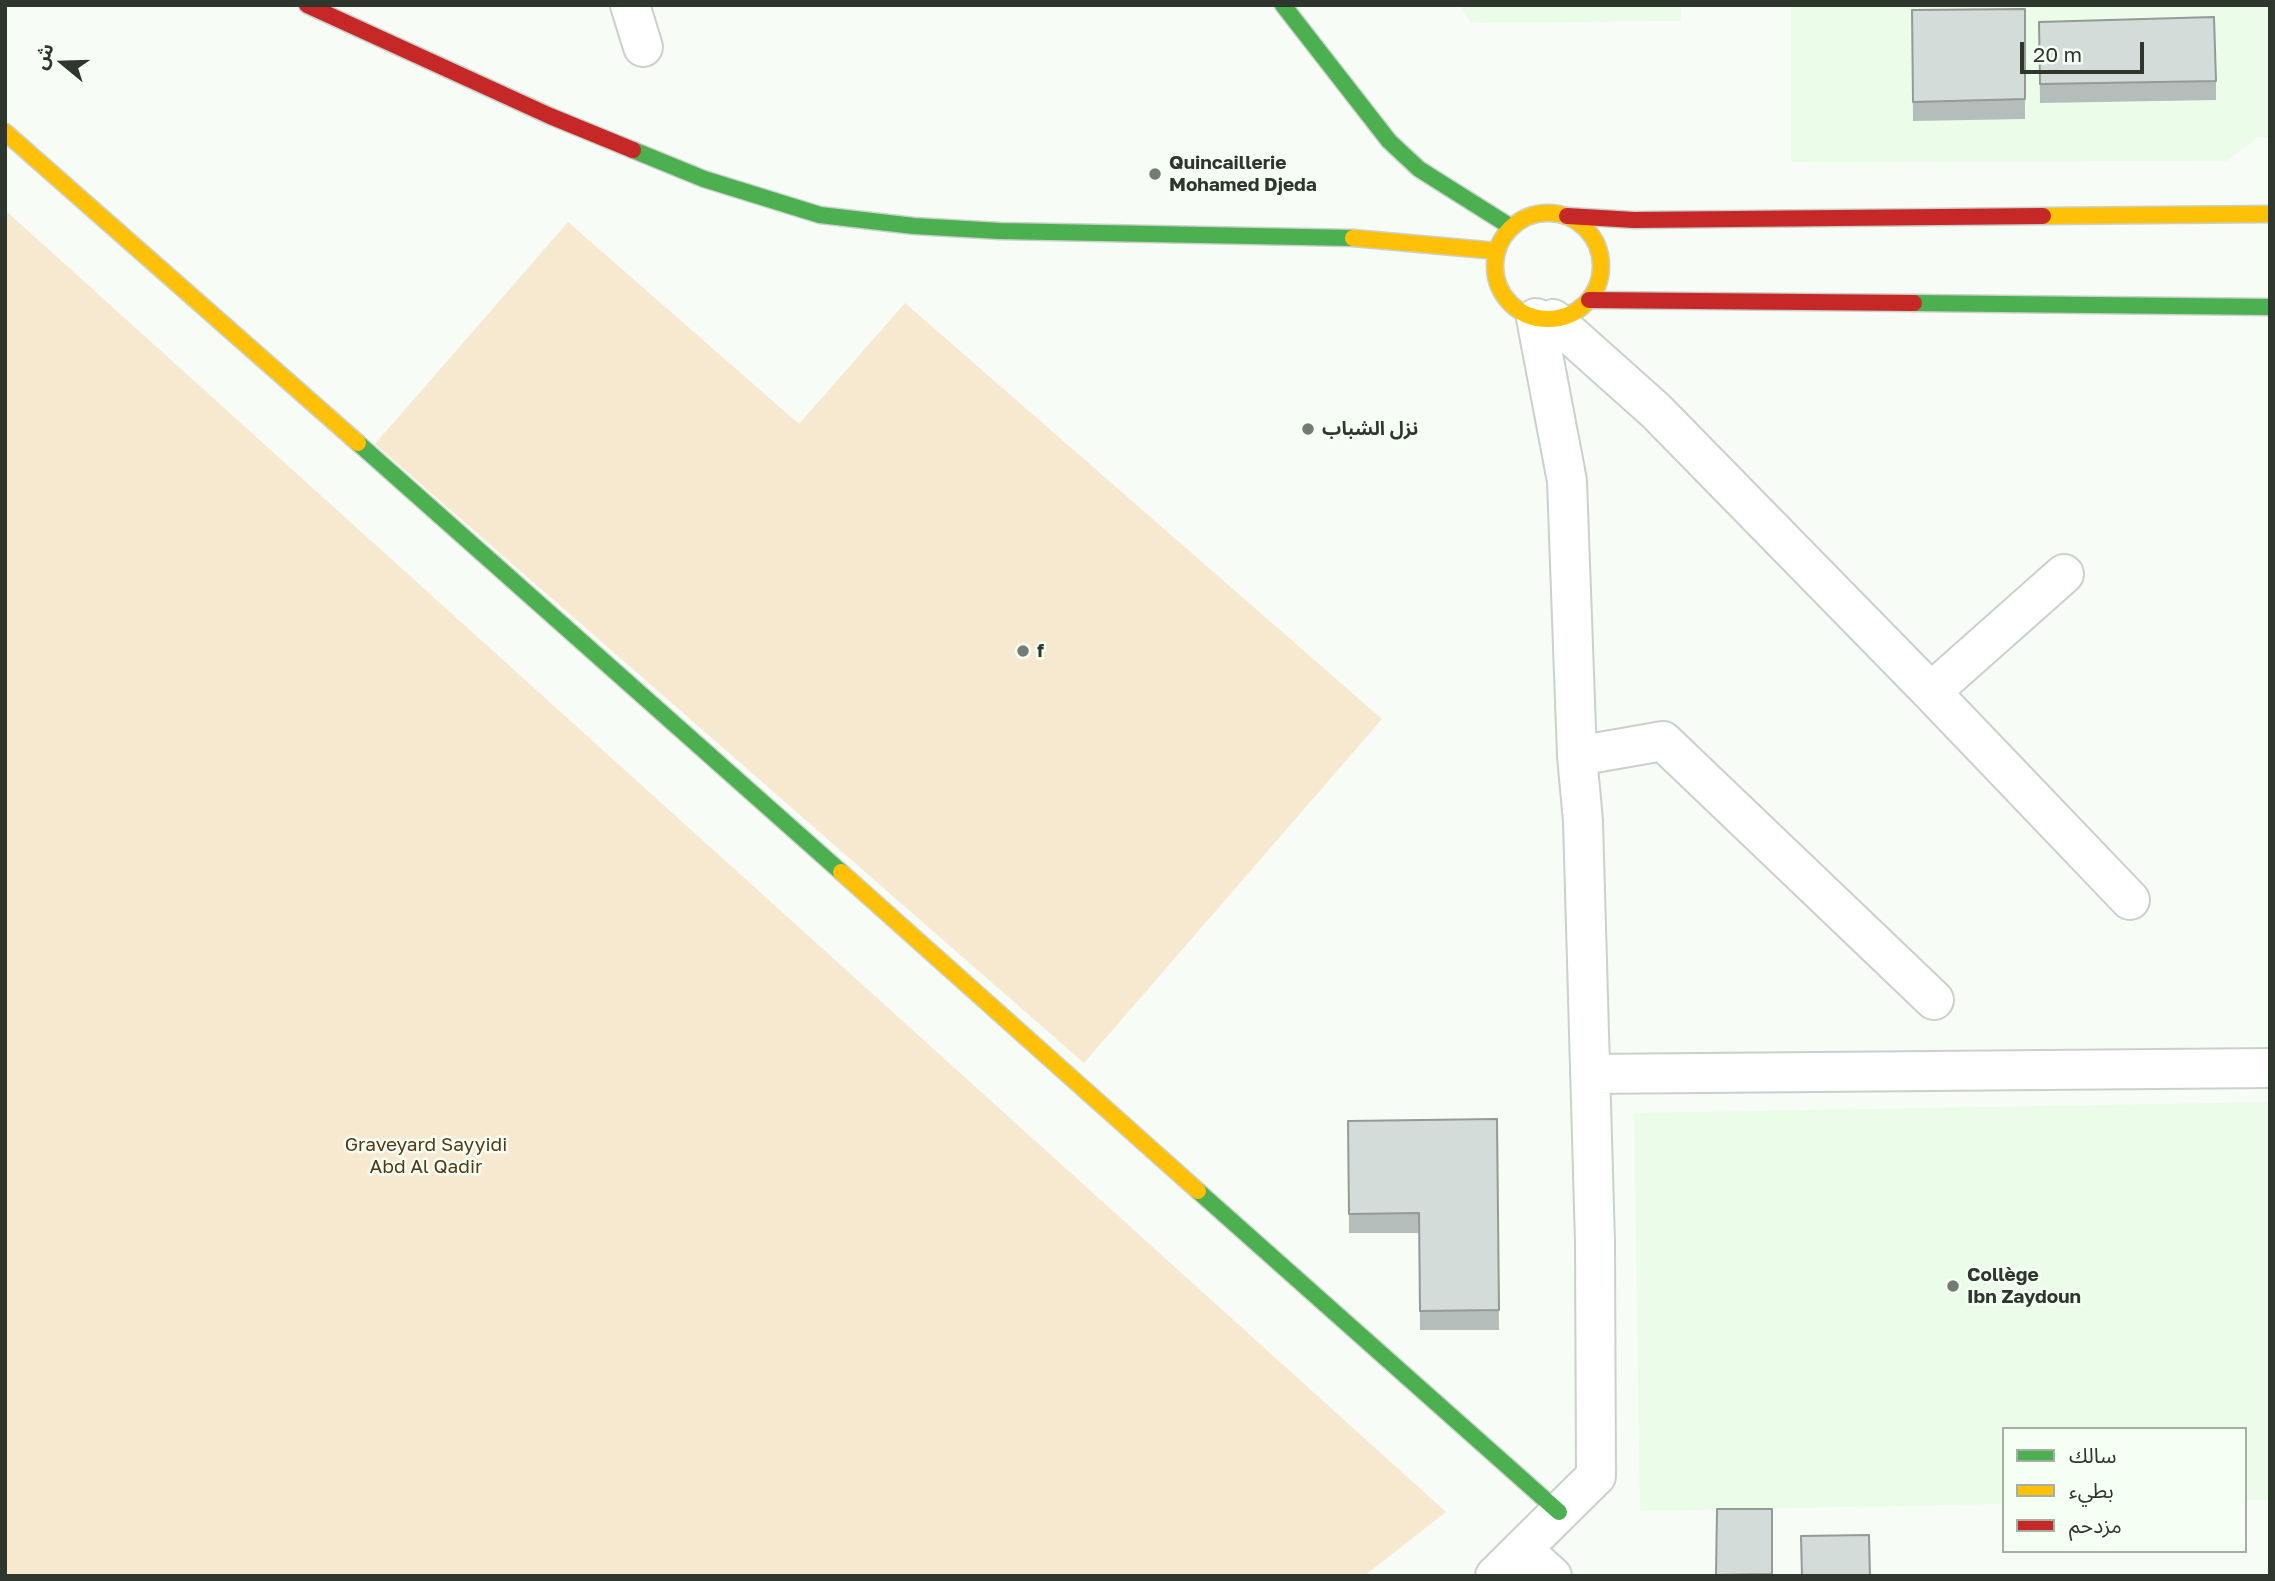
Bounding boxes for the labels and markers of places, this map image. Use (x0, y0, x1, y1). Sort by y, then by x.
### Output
place label: Quincaillerie Mohamed Djeda (1169, 152, 1317, 196)
marker: Quincaillerie Mohamed Djeda (1147, 166, 1163, 182)
place label: نزل الشباب (1322, 418, 1418, 440)
marker: نزل الشباب (1300, 421, 1316, 437)
place label: f (1037, 640, 1044, 662)
marker: f (1015, 643, 1031, 659)
place label: Collège Ibn Zaydoun (1967, 1264, 2081, 1308)
marker: Collège Ibn Zaydoun (1945, 1278, 1961, 1294)

